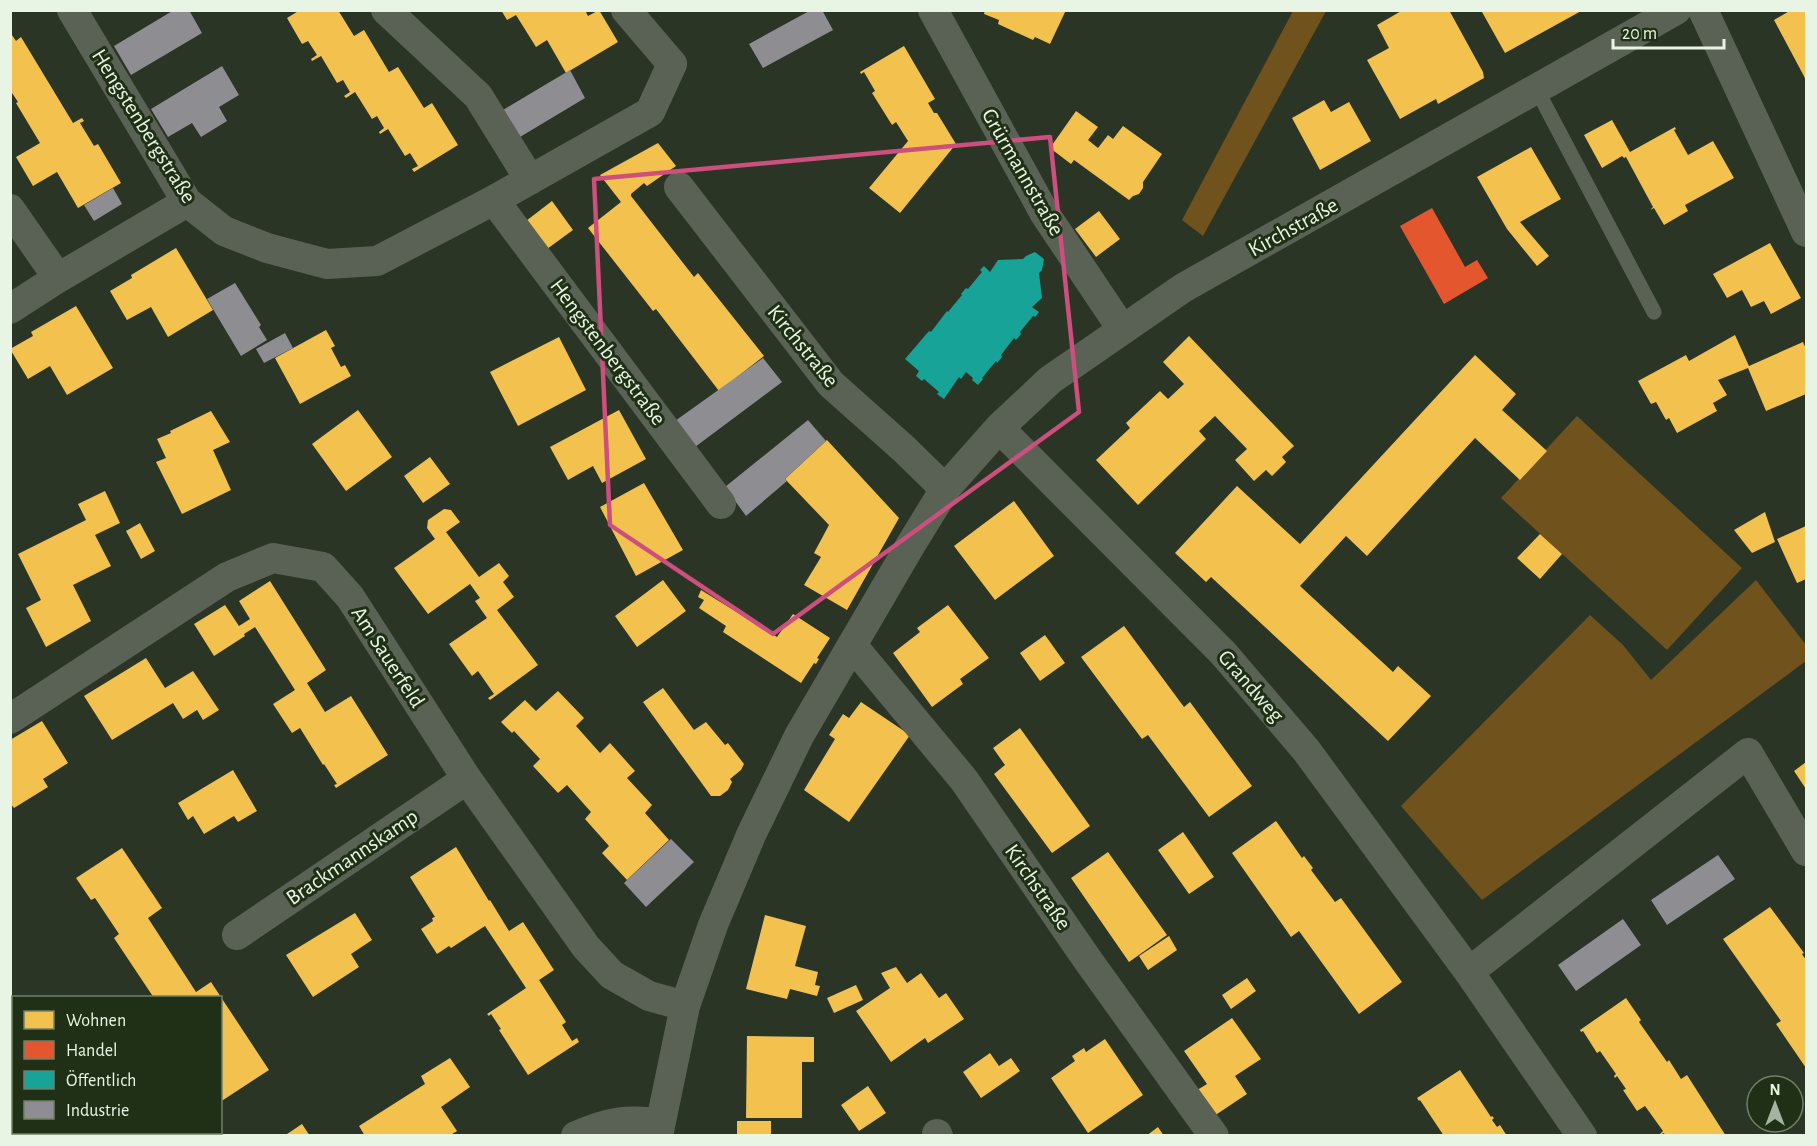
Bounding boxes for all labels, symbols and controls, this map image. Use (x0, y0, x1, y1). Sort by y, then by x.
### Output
scale bar (1613, 12, 1724, 50)
text: 20 m (1622, 25, 1657, 43)
street label: Hengstenbergstraße (88, 45, 200, 207)
street label: Grürmannstraße (978, 105, 1068, 239)
street label: Kirchstraße (1244, 193, 1342, 261)
street label: Hengstenbergstraße (546, 275, 670, 429)
street label: Kirchstraße (763, 301, 843, 391)
street label: Am Sauerfeld (347, 603, 429, 711)
street label: Grandweg (1214, 646, 1288, 726)
street label: Brackmannskamp (282, 805, 422, 909)
street label: Kirchstraße (1001, 840, 1075, 934)
legend (12, 996, 222, 1134)
text: Wohnen (66, 1012, 126, 1030)
text: Handel (66, 1042, 117, 1060)
text: Öffentlich (66, 1070, 136, 1090)
north arrow (1745, 1074, 1805, 1134)
text: N (1769, 1082, 1781, 1098)
text: Industrie (66, 1102, 129, 1120)

